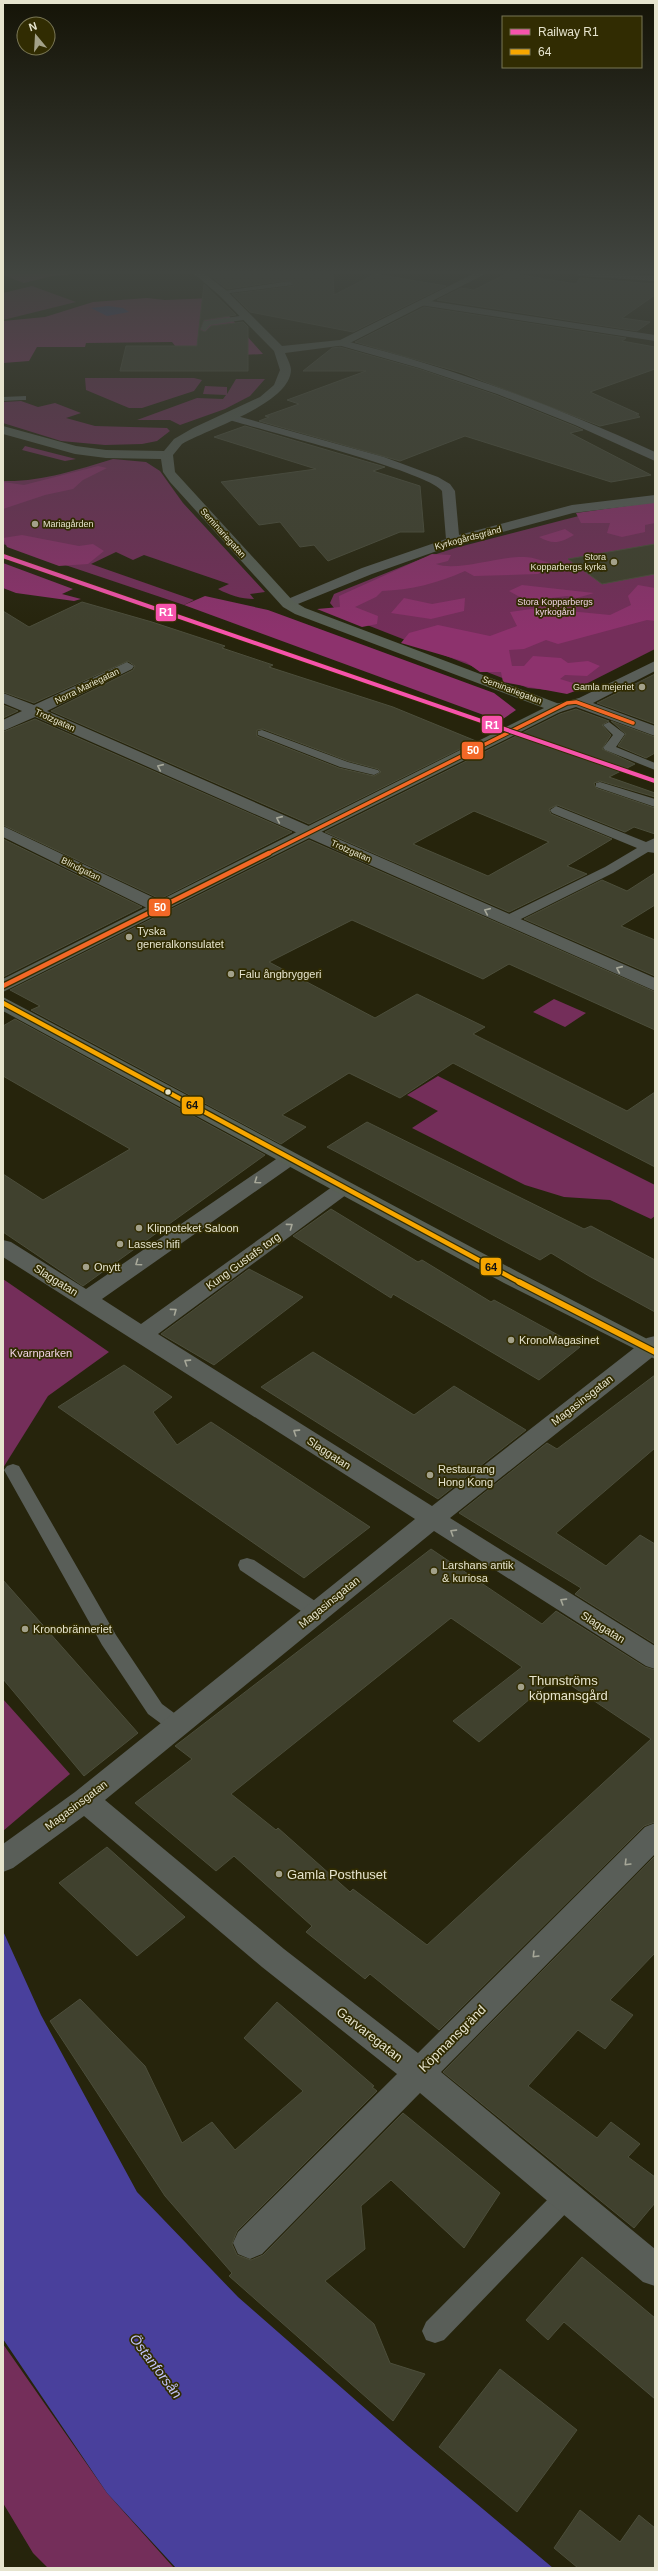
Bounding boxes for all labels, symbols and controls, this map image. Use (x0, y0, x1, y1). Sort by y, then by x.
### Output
north arrow (16, 16, 56, 56)
legend (502, 16, 642, 68)
text: N (27, 20, 39, 33)
text: Railway R1 (538, 25, 599, 39)
text: 64 (538, 45, 552, 59)
street label: Seminariegatan (198, 506, 248, 560)
marker: Mariagården (30, 519, 40, 529)
place label: Mariagården (43, 519, 94, 529)
street label: Kyrkogårdsgränd (434, 524, 502, 552)
place label: Stora Kopparbergs kyrka (530, 552, 606, 572)
marker: Stora Kopparbergs kyrka (609, 557, 619, 567)
park label: Stora Kopparbergs kyrkogård (517, 597, 593, 617)
line badge: R1 (155, 603, 177, 622)
text: R1 (159, 606, 173, 618)
street label: Norra Mariegatan (53, 666, 121, 706)
street label: Seminariegatan (481, 674, 543, 706)
place label: Gamla mejeriet (573, 682, 634, 692)
marker: Gamla mejeriet (637, 682, 647, 692)
street label: Trotzgatan (33, 707, 77, 733)
line badge: R1 (481, 715, 503, 734)
text: R1 (485, 719, 499, 731)
line badge: 50 (461, 741, 484, 760)
text: 50 (467, 744, 479, 756)
one-way arrow (157, 764, 164, 772)
one-way arrow (275, 816, 282, 824)
street label: Trotzgatan (329, 838, 373, 864)
street label: Blindgatan (60, 855, 102, 883)
line badge: 50 (148, 898, 171, 917)
text: 50 (154, 901, 166, 913)
one-way arrow (484, 908, 491, 916)
place label: Tyska generalkonsulatet (137, 925, 224, 950)
marker: Tyska generalkonsulatet (124, 932, 134, 942)
one-way arrow (616, 966, 623, 974)
place label: Falu ångbryggeri (239, 968, 322, 980)
marker: Falu ångbryggeri (226, 969, 236, 979)
unlabelled marker (163, 1087, 173, 1097)
line badge: 64 (181, 1096, 204, 1115)
text: 64 (186, 1099, 199, 1111)
one-way arrow (254, 1176, 261, 1184)
place label: Klippoteket Saloon (147, 1222, 239, 1234)
marker: Klippoteket Saloon (134, 1223, 144, 1233)
one-way arrow (286, 1224, 293, 1231)
street label: Kung Gustafs torg (204, 1230, 282, 1292)
place label: Lasses hifi (128, 1238, 180, 1250)
marker: Lasses hifi (115, 1239, 125, 1249)
line badge: 64 (480, 1257, 502, 1276)
one-way arrow (136, 1258, 143, 1265)
place label: Onytt (94, 1261, 120, 1273)
text: 64 (485, 1261, 498, 1273)
street label: Slaggatan (32, 1262, 80, 1298)
marker: Onytt (81, 1262, 91, 1272)
one-way arrow (170, 1309, 177, 1316)
place label: KronoMagasinet (519, 1334, 599, 1346)
marker: KronoMagasinet (506, 1335, 516, 1345)
park label: Kvarnparken (10, 1347, 72, 1359)
one-way arrow (184, 1360, 191, 1367)
street label: Magasinsgatan (549, 1372, 615, 1428)
one-way arrow (293, 1429, 300, 1437)
street label: Slaggatan (305, 1434, 353, 1472)
place label: Restaurang Hong Kong (438, 1463, 495, 1488)
marker: Restaurang Hong Kong (425, 1470, 435, 1480)
one-way arrow (450, 1529, 457, 1537)
place label: Larshans antik & kuriosa (442, 1559, 514, 1584)
marker: Larshans antik & kuriosa (429, 1566, 439, 1576)
street label: Magasinsgatan (296, 1574, 362, 1630)
one-way arrow (560, 1599, 567, 1606)
street label: Slaggatan (579, 1609, 627, 1645)
place label: Kronobränneriet (33, 1623, 112, 1635)
marker: Kronobränneriet (20, 1624, 30, 1634)
place label: Thunströms köpmansgård (529, 1673, 608, 1703)
marker: Thunströms köpmansgård (516, 1682, 526, 1692)
street label: Magasinsgatan (43, 1778, 109, 1832)
one-way arrow (625, 1858, 632, 1866)
place label: Gamla Posthuset (287, 1867, 387, 1882)
marker: Gamla Posthuset (274, 1869, 284, 1879)
one-way arrow (532, 1950, 540, 1958)
street label: Köpmansgränd (416, 2002, 489, 2075)
street label: Garvaregatan (334, 2004, 406, 2065)
water label: Östanforsån (127, 2330, 186, 2401)

